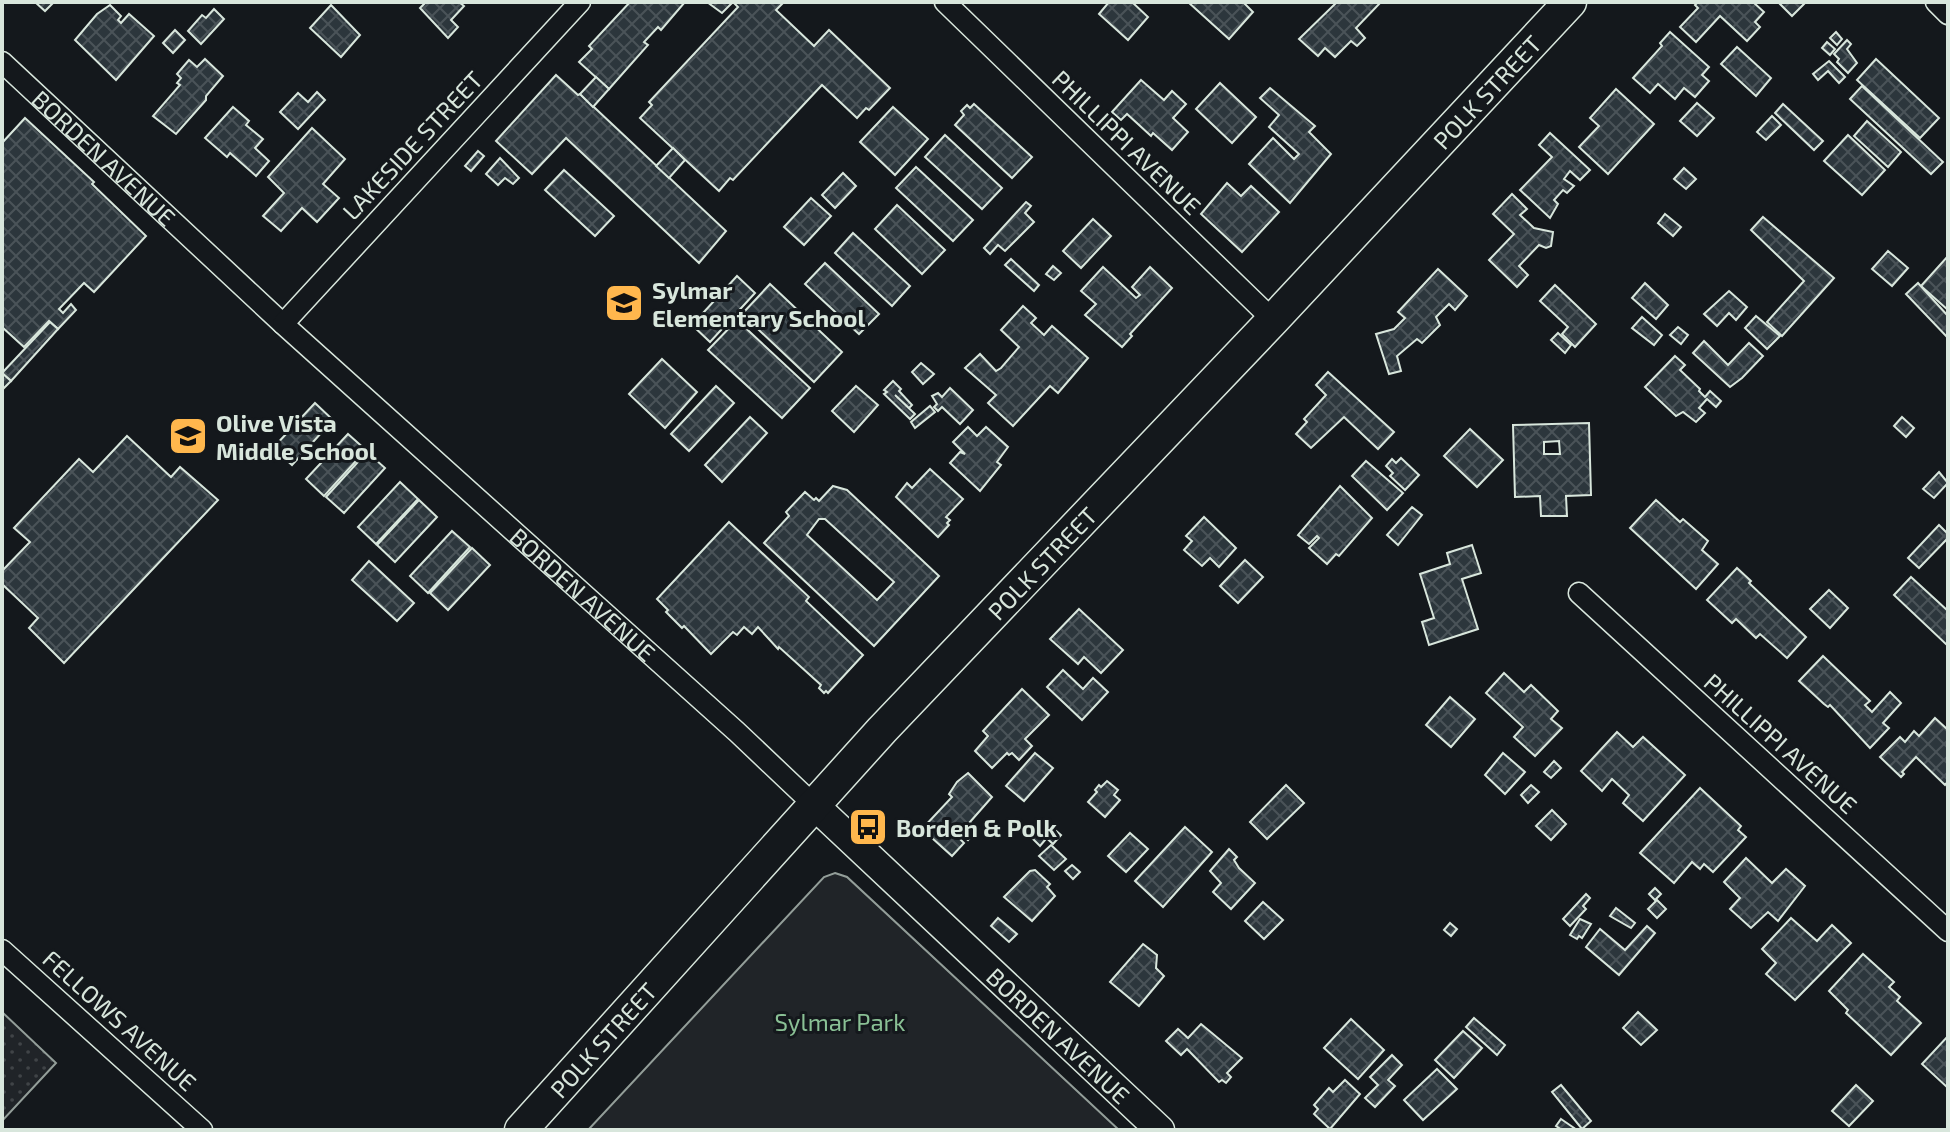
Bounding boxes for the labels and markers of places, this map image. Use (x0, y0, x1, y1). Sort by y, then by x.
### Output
place label: Sylmar Elementary School (652, 275, 865, 332)
school or university icon: Sylmar Elementary School (603, 282, 645, 324)
place label: Olive Vista Middle School (216, 408, 377, 465)
school or university icon: Olive Vista Middle School (167, 415, 209, 457)
bus stop icon: Borden & Polk (847, 806, 889, 848)
place label: Borden & Polk (896, 813, 1057, 842)

